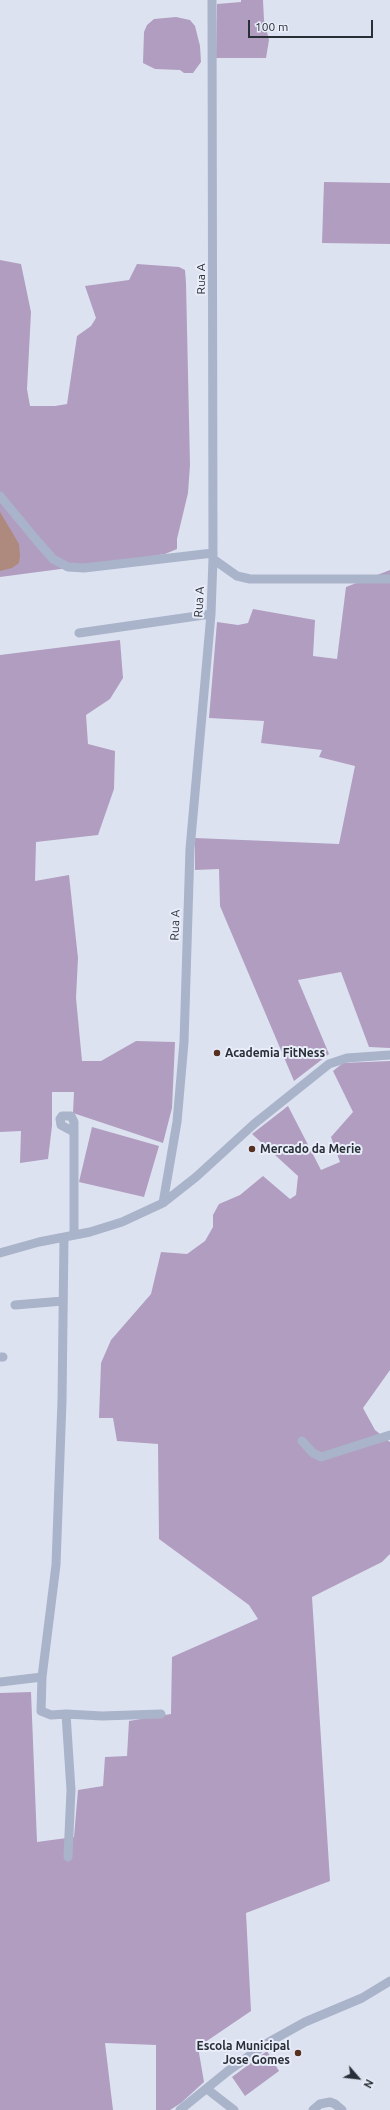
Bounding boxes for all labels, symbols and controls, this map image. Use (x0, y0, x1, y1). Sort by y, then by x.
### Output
scale bar (250, 12, 375, 38)
text: 100 m (255, 20, 288, 33)
street label: Rua A (194, 263, 208, 295)
street label: Rua A (191, 586, 207, 618)
street label: Rua A (167, 909, 183, 941)
place label: Academia FitNess (225, 1046, 325, 1060)
marker: Academia FitNess (212, 1048, 222, 1058)
place label: Mercado da Merie (260, 1142, 361, 1156)
marker: Mercado da Merie (247, 1144, 257, 1154)
place label: Escola Municipal Jose Gomes (197, 2039, 290, 2067)
marker: Escola Municipal Jose Gomes (293, 2048, 303, 2058)
north arrow (338, 2058, 378, 2098)
text: N (361, 2077, 376, 2090)

